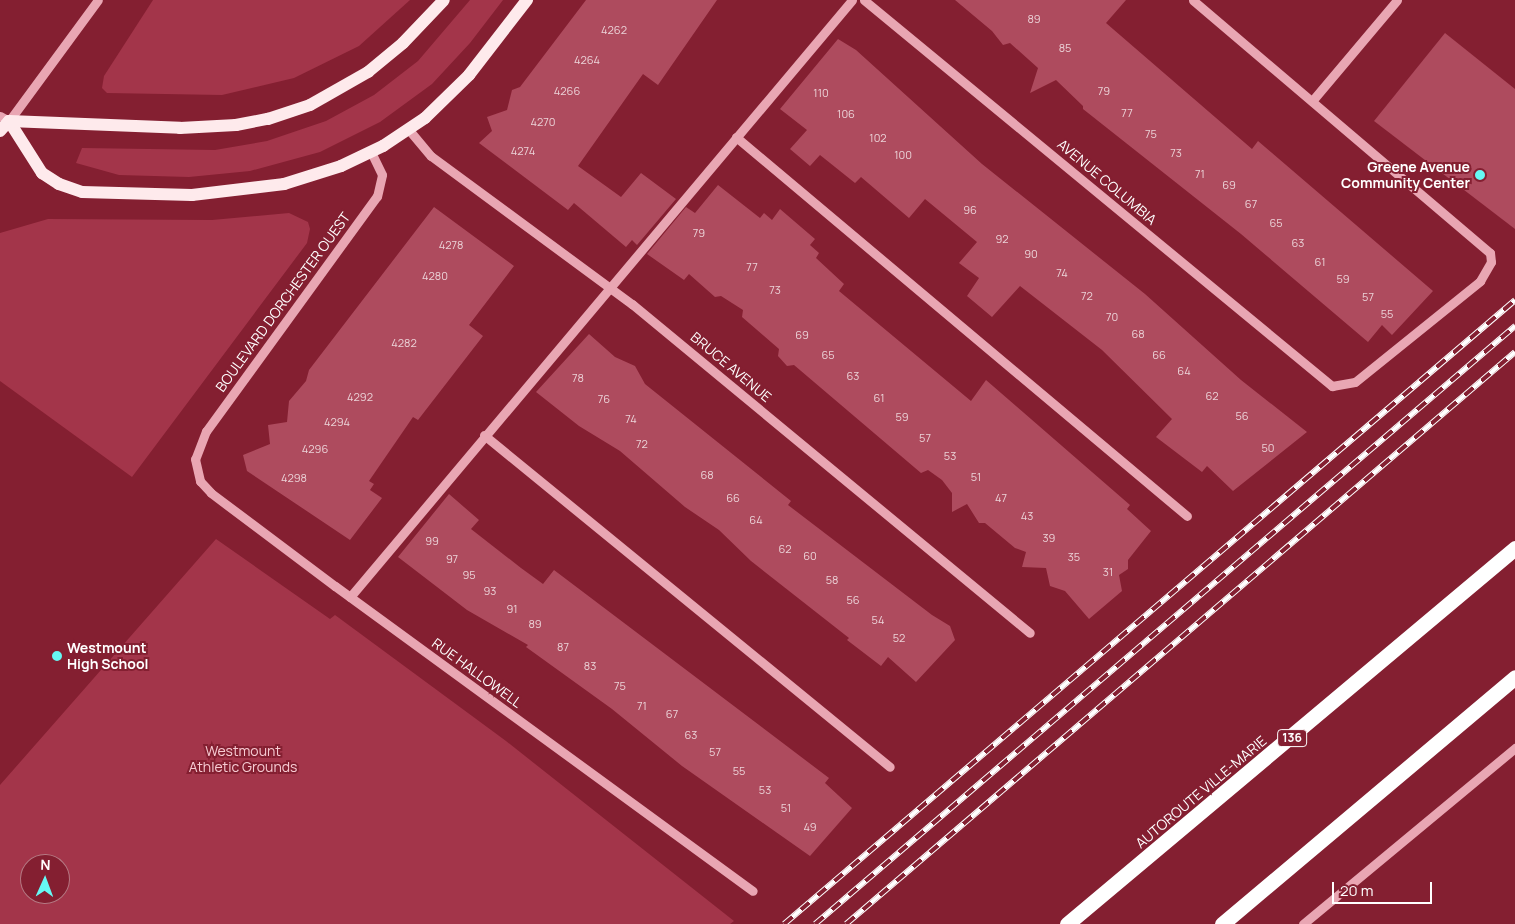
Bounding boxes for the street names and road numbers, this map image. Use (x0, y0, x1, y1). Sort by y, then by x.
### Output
street label: AVENUE COLUMBIA (1054, 136, 1160, 228)
street label: BOULEVARD DORCHESTER OUEST (212, 209, 354, 395)
street label: BRUCE AVENUE (687, 329, 775, 405)
street label: RUE HALLOWELL (429, 635, 525, 711)
road number: 136 (1277, 728, 1307, 748)
street label: AUTOROUTE VILLE-MARIE (1132, 732, 1270, 852)

